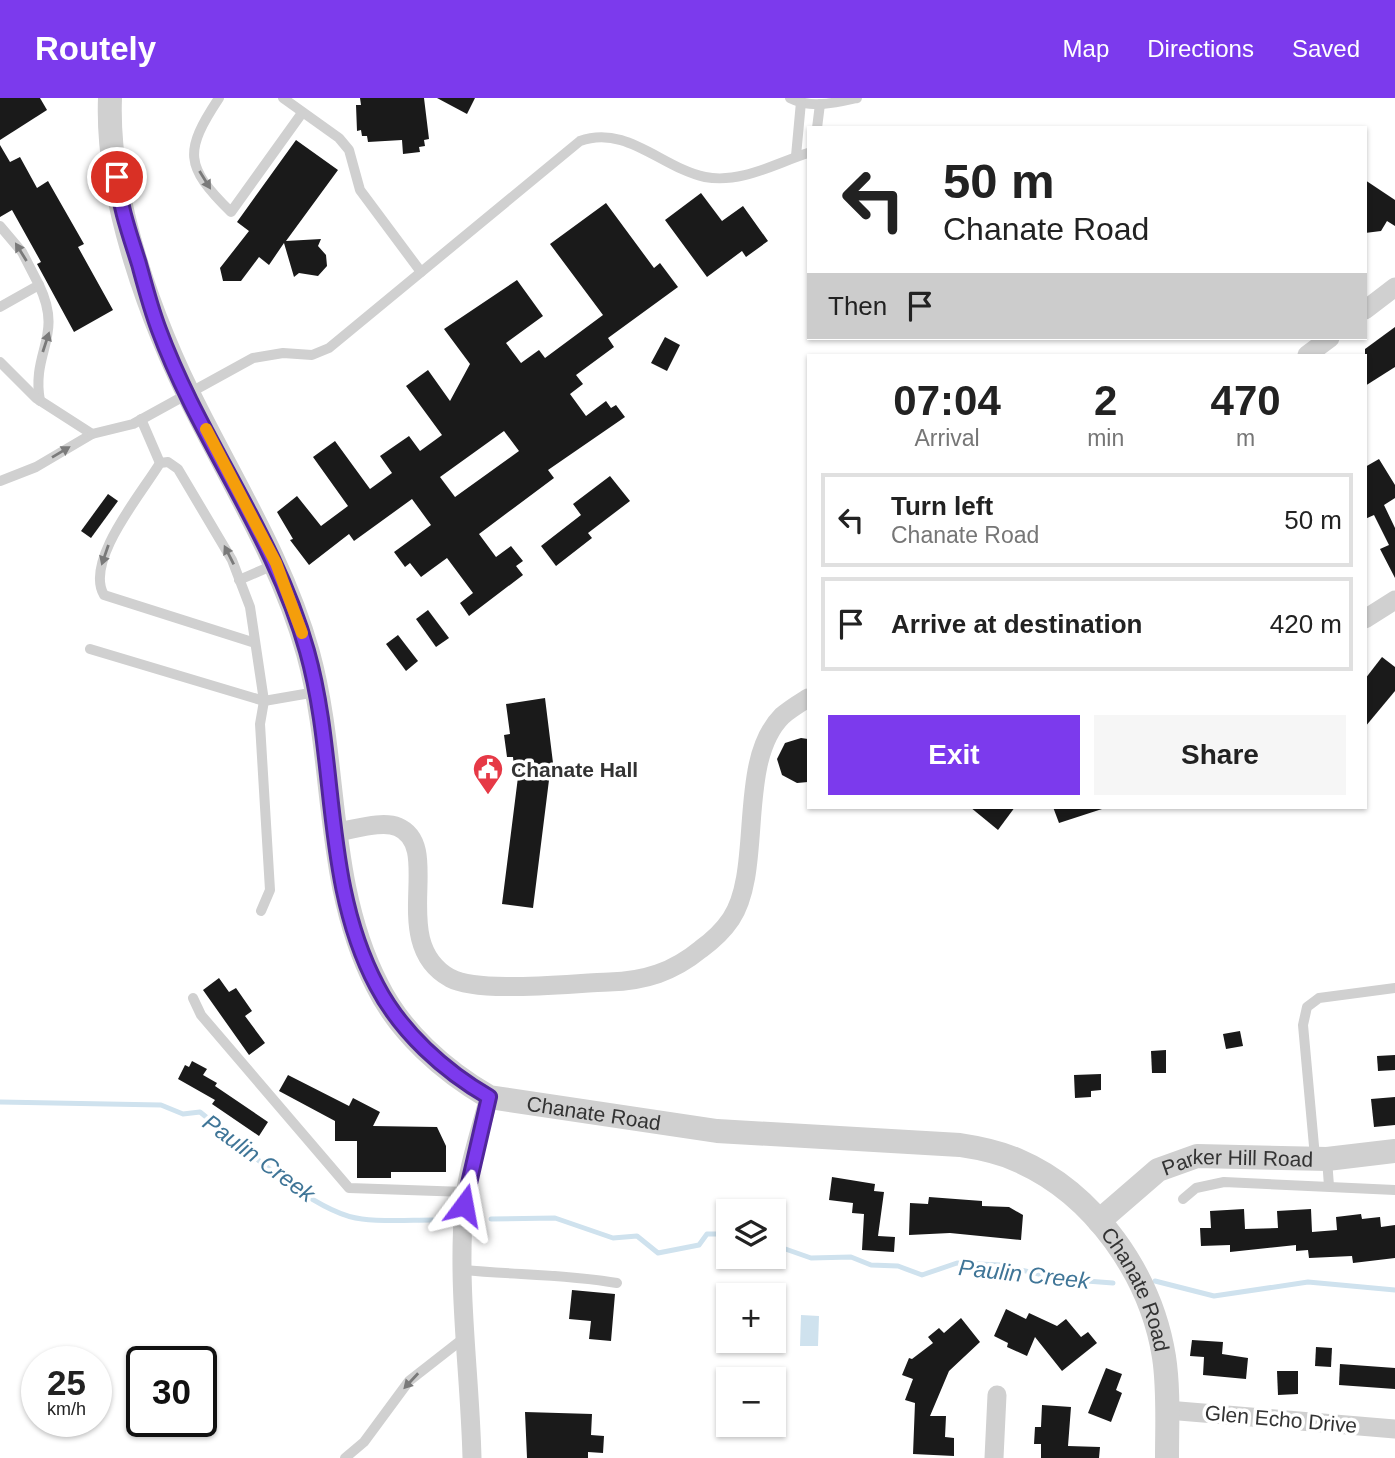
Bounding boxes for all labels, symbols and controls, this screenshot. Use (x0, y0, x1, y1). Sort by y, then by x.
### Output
text: Routely (35, 30, 156, 67)
text: Map (1063, 35, 1109, 62)
text: Directions (1147, 35, 1254, 62)
text: Saved (1292, 35, 1360, 62)
pin (87, 147, 147, 207)
icon: left (828, 154, 919, 245)
text: 50 m (943, 154, 1055, 208)
icon: arrive (98, 158, 136, 196)
one-way arrow (199, 170, 212, 189)
text: Chanate Road (943, 211, 1149, 247)
one-way arrow (14, 243, 27, 262)
icon: arrive (901, 287, 939, 325)
text: Then (828, 291, 887, 321)
one-way arrow (41, 332, 52, 353)
text: 07:04 (893, 377, 1001, 424)
text: 2 (1094, 377, 1117, 424)
text: 470 (1211, 377, 1281, 424)
text: Arrival (914, 425, 980, 451)
text: min (1087, 425, 1124, 451)
text: m (1236, 425, 1255, 451)
one-way arrow (52, 446, 71, 458)
text: Turn left (891, 491, 993, 521)
icon: left (832, 501, 870, 539)
text: 50 m (1284, 505, 1342, 535)
text: Chanate Road (891, 522, 1039, 548)
one-way arrow (99, 545, 110, 566)
one-way arrow (223, 545, 235, 565)
icon: arrive (832, 605, 870, 643)
text: Arrive at destination (891, 609, 1142, 639)
text: 420 m (1270, 609, 1342, 639)
button: Exit (828, 715, 1080, 795)
button: Share (1094, 715, 1346, 795)
public building icon: Chanate Hall (471, 752, 505, 796)
place label: Chanate Hall (511, 758, 638, 781)
street label: Chanate Road (525, 1091, 663, 1134)
water label: Paulin Creek (198, 1109, 321, 1208)
street label: Parker Hill Road (1158, 1144, 1313, 1179)
position arrow (427, 1168, 501, 1242)
map controls (716, 1199, 786, 1437)
button: layers (716, 1199, 786, 1269)
street label: Chanate Road (1097, 1222, 1174, 1353)
water label: Paulin Creek (957, 1254, 1092, 1294)
button: + (716, 1283, 786, 1353)
speed limit sign: 30 (126, 1346, 217, 1437)
text: 25 (47, 1363, 86, 1402)
button: − (716, 1367, 786, 1437)
one-way arrow (404, 1372, 420, 1389)
text: km/h (47, 1399, 86, 1419)
street label: Glen Echo Drive (1204, 1401, 1358, 1437)

